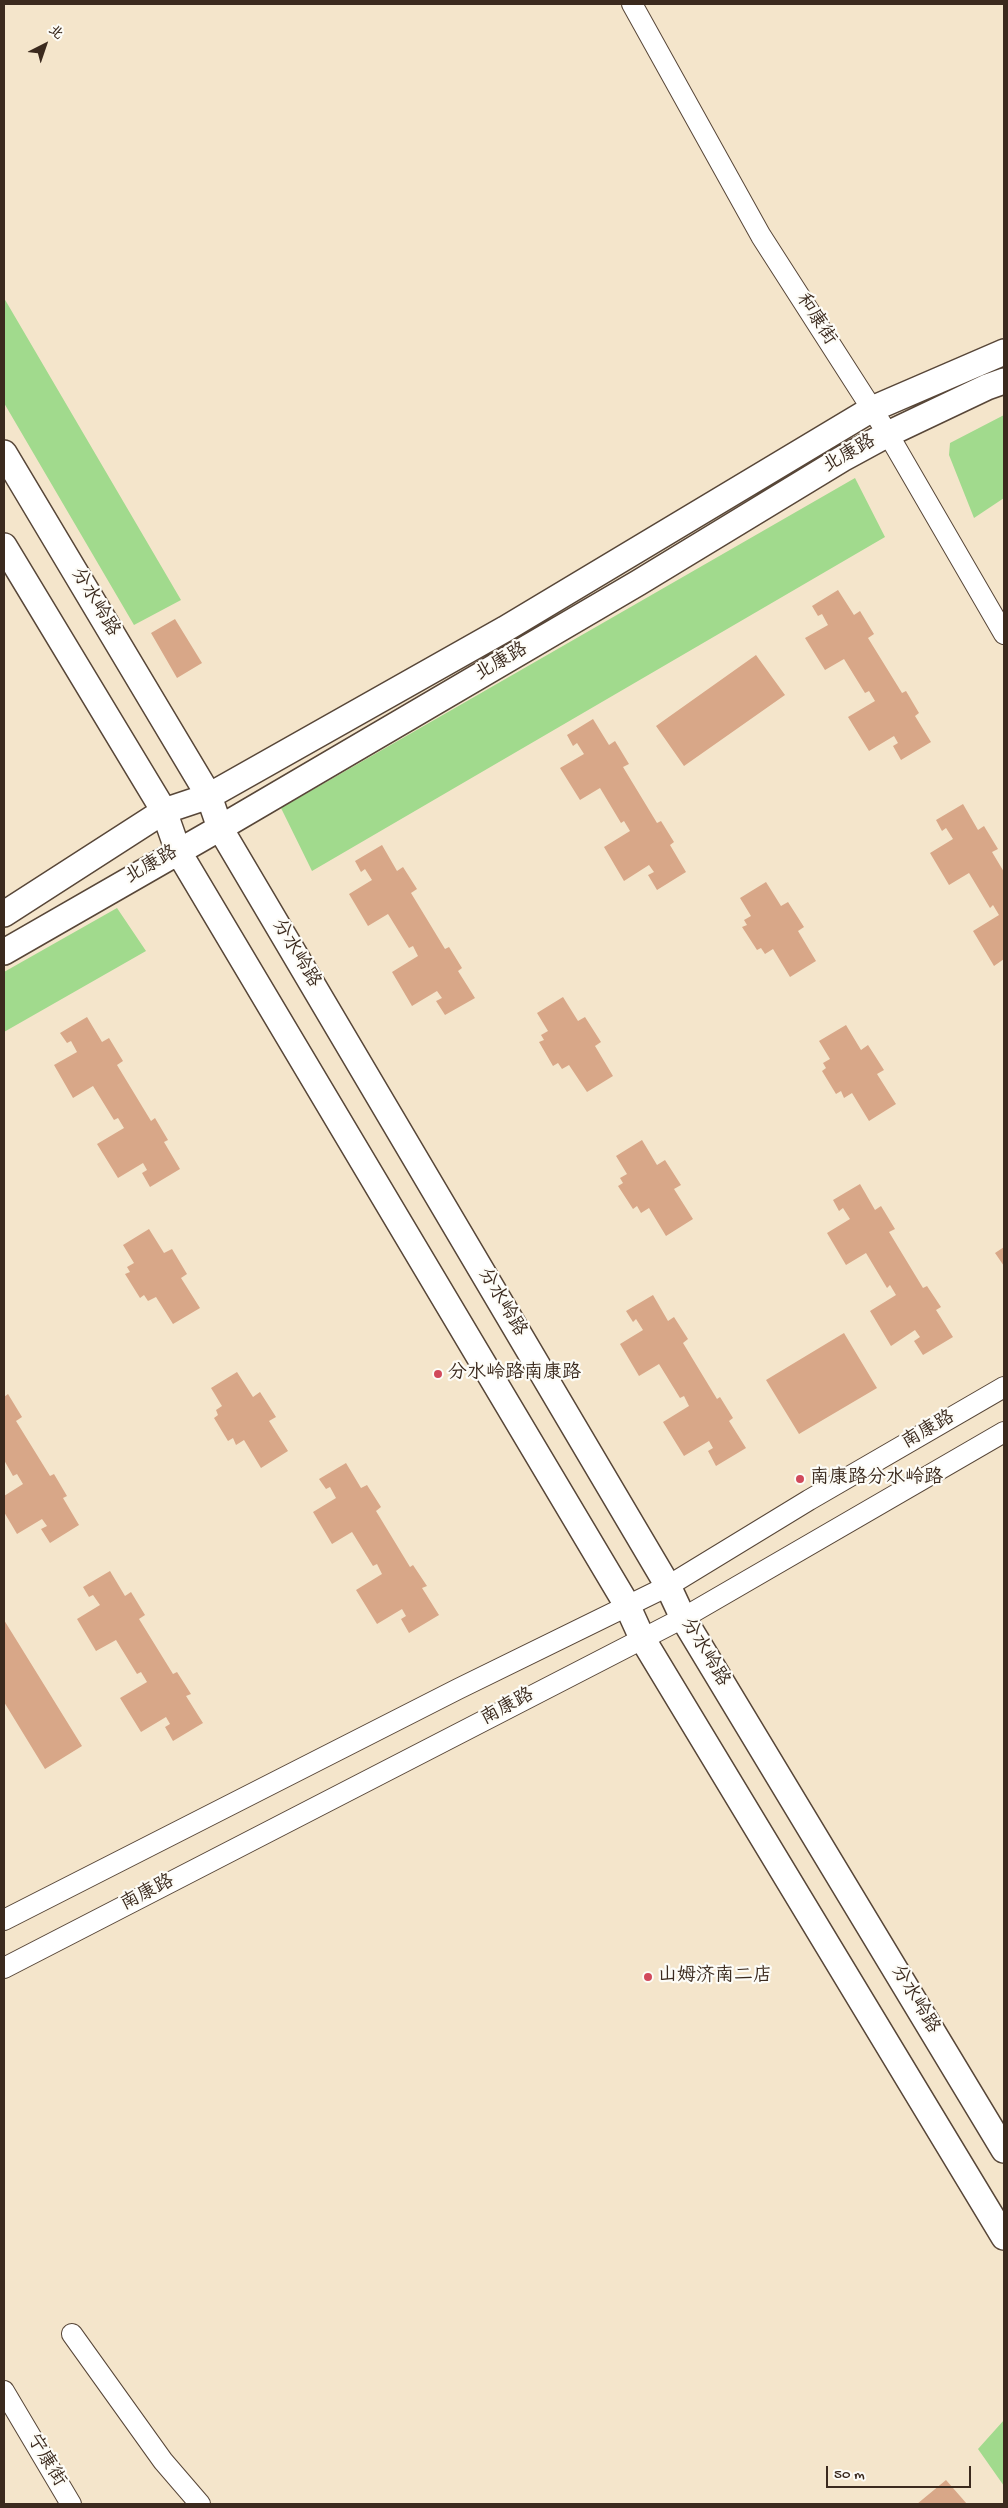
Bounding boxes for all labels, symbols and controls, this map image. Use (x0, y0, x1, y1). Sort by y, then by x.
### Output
north arrow (20, 20, 70, 70)
text: 北 (44, 22, 66, 44)
street label: 和康街 (790, 290, 840, 350)
street label: 北康路 (820, 431, 880, 479)
street label: 分水岭路 (65, 565, 123, 641)
street label: 北康路 (472, 639, 532, 687)
street label: 北康路 (122, 842, 182, 890)
street label: 分水岭路 (266, 916, 324, 992)
street label: 分水岭路 (472, 1265, 530, 1341)
place label: 分水岭路南康路 (448, 1363, 581, 1385)
marker: 分水岭路南康路 (432, 1368, 444, 1380)
street label: 南康路 (899, 1407, 959, 1455)
place label: 南康路分水岭路 (810, 1468, 943, 1490)
marker: 南康路分水岭路 (794, 1473, 806, 1485)
street label: 分水岭路 (675, 1615, 733, 1691)
street label: 南康路 (477, 1685, 539, 1731)
street label: 南康路 (117, 1871, 179, 1917)
street label: 分水岭路 (885, 1962, 943, 2038)
place label: 山姆济南二店 (658, 1966, 772, 1988)
marker: 山姆济南二店 (642, 1971, 654, 1983)
street label: 宁康街 (21, 2431, 69, 2491)
scale bar (828, 2456, 973, 2488)
text: 50 m (834, 2466, 865, 2484)

